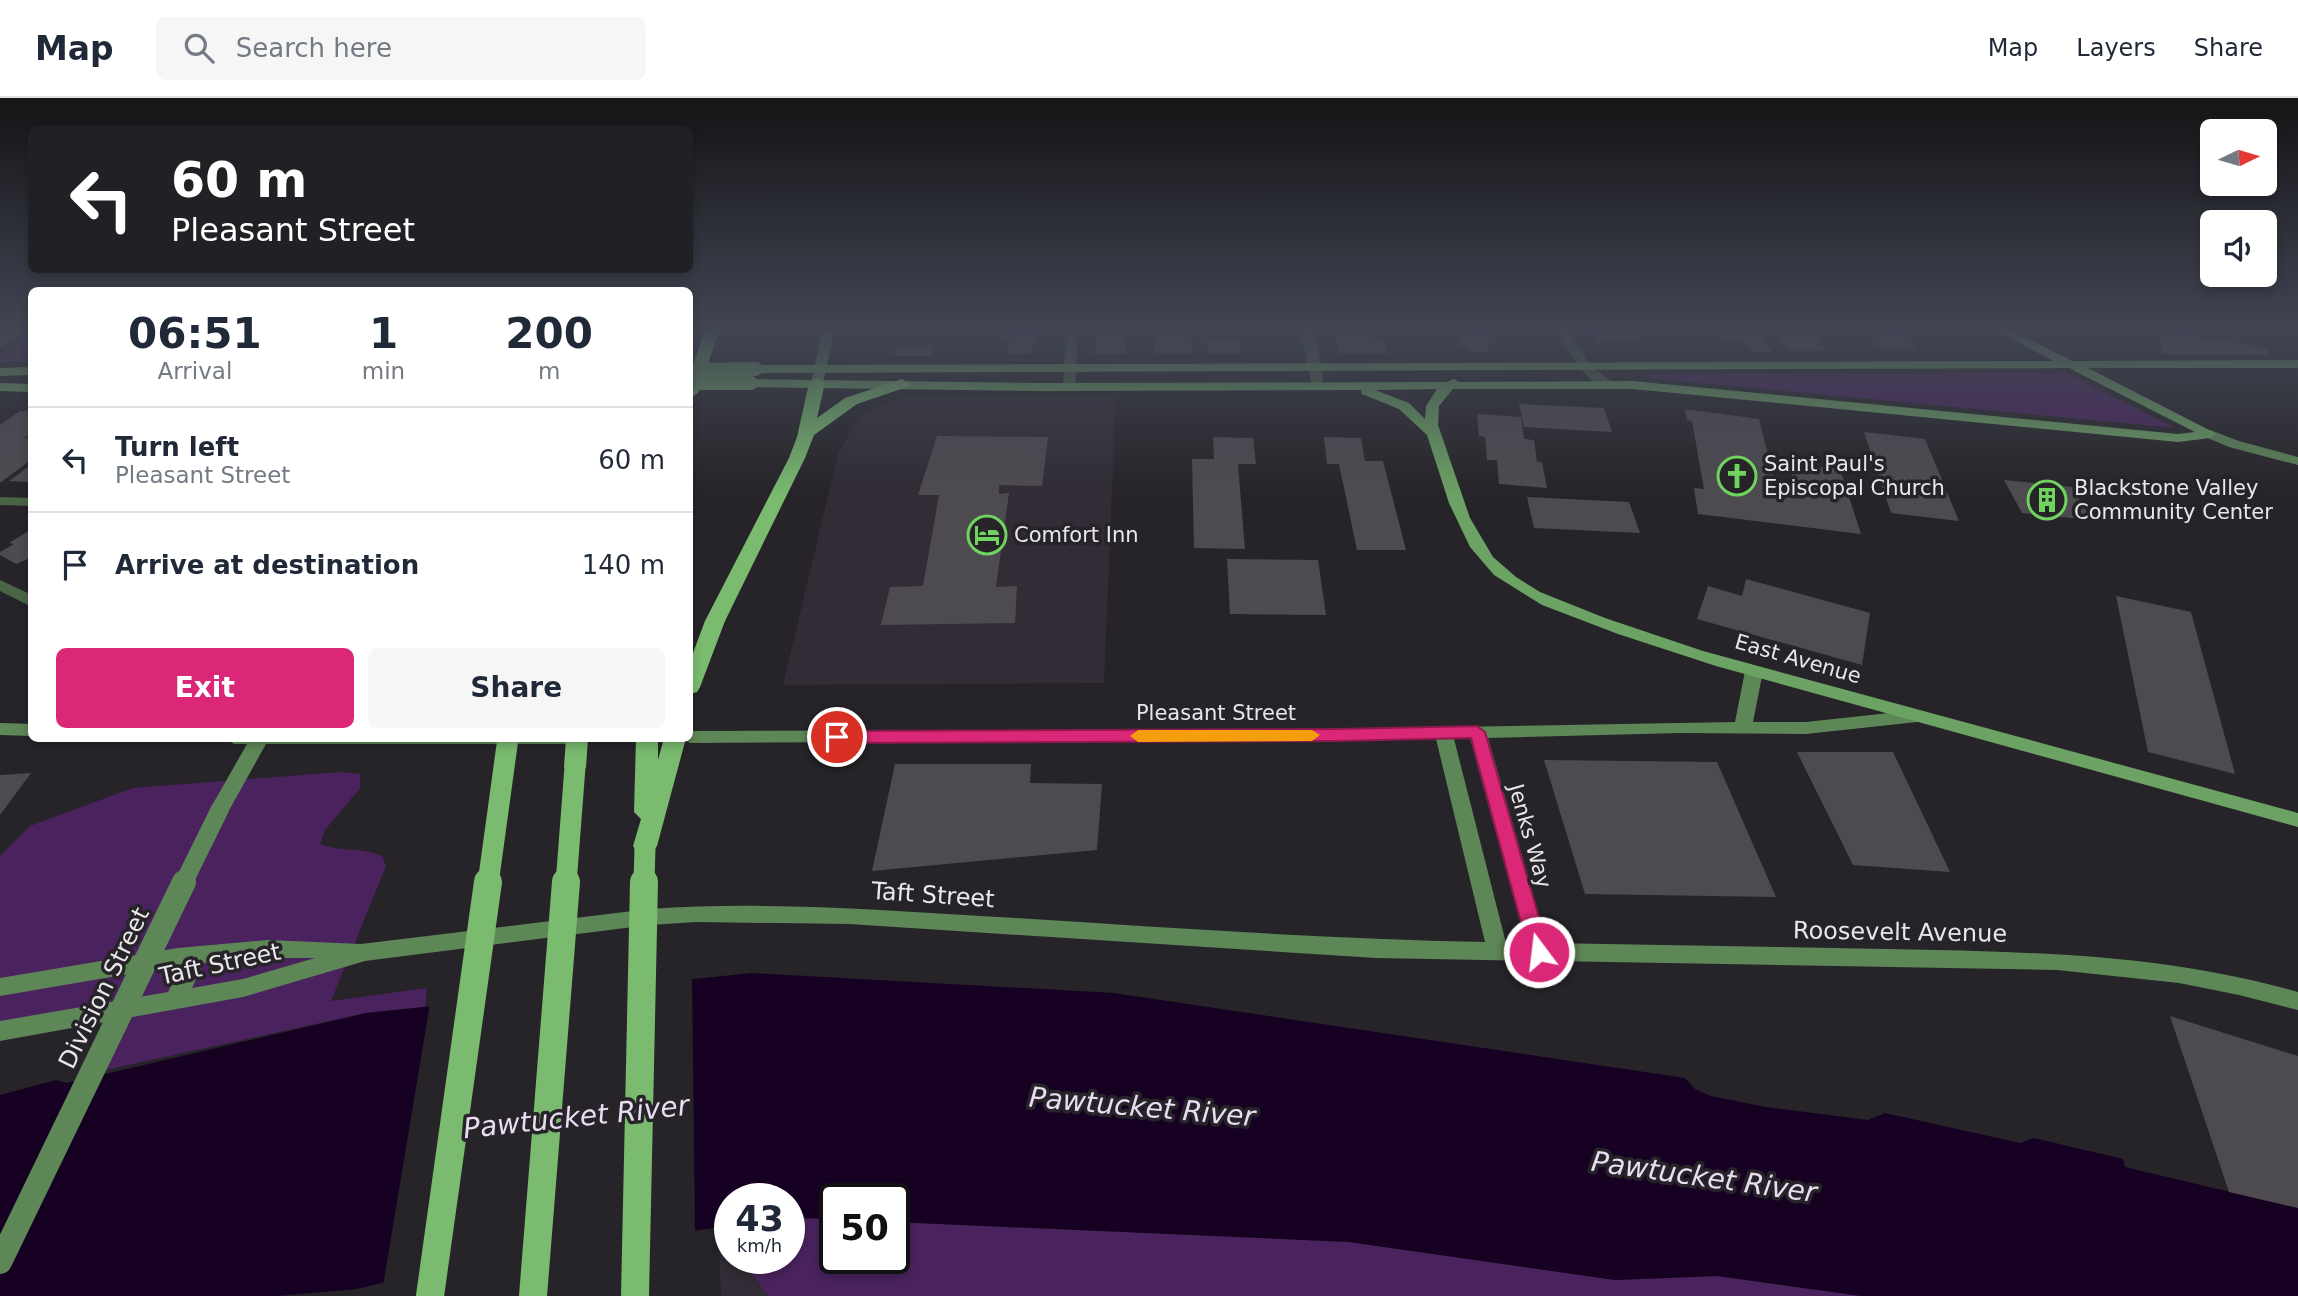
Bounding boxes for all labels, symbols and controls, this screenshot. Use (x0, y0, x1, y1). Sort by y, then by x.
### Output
search box (156, 17, 646, 80)
text: Map (35, 29, 114, 68)
icon: search (180, 29, 218, 67)
text: Search here (236, 33, 392, 63)
text: Map (1988, 34, 2038, 62)
text: Layers (2076, 34, 2156, 62)
text: Share (2194, 34, 2263, 62)
north arrow (2200, 119, 2277, 196)
map controls (2200, 119, 2277, 287)
text: 60 m (171, 152, 307, 209)
icon: left (56, 154, 147, 245)
button: sound (2200, 210, 2277, 287)
text: Pleasant Street (171, 211, 415, 249)
text: 06:51 (128, 309, 262, 358)
text: 1 (369, 309, 398, 358)
text: 200 (505, 309, 593, 358)
text: Arrival (158, 358, 232, 384)
text: min (362, 358, 405, 384)
text: m (538, 358, 560, 384)
text: Turn left (115, 432, 239, 462)
icon: left (56, 441, 94, 479)
text: 60 m (598, 445, 665, 475)
place label: Saint Paul's Episcopal Church (1764, 452, 1945, 500)
church icon: Saint Paul's Episcopal Church (1716, 455, 1758, 497)
text: Pleasant Street (115, 462, 290, 488)
place label: Blackstone Valley Community Center (2074, 476, 2273, 524)
building icon: Blackstone Valley Community Center (2026, 479, 2068, 521)
hotel icon: Comfort Inn (966, 514, 1008, 556)
place label: Comfort Inn (1014, 523, 1139, 547)
icon: arrive (56, 546, 94, 584)
text: Arrive at destination (115, 550, 419, 580)
text: 140 m (582, 550, 665, 580)
street label: East Avenue (1732, 630, 1864, 688)
button: Exit (56, 648, 354, 728)
button: Share (368, 648, 665, 728)
street label: Pleasant Street (1136, 701, 1296, 725)
pin (807, 707, 867, 767)
icon: arrive (818, 718, 856, 756)
street label: Jenks Way (1503, 779, 1556, 891)
street label: Taft Street (869, 877, 996, 913)
street label: Division Street (53, 903, 155, 1073)
position arrow (1502, 915, 1576, 989)
street label: Roosevelt Avenue (1793, 916, 2007, 948)
street label: Taft Street (156, 937, 283, 991)
water label: Pawtucket River (1028, 1081, 1258, 1133)
water label: Pawtucket River (461, 1089, 692, 1145)
water label: Pawtucket River (1589, 1145, 1820, 1209)
speed limit sign: 50 (819, 1183, 910, 1274)
text: 43 (735, 1199, 784, 1239)
text: km/h (737, 1235, 782, 1256)

